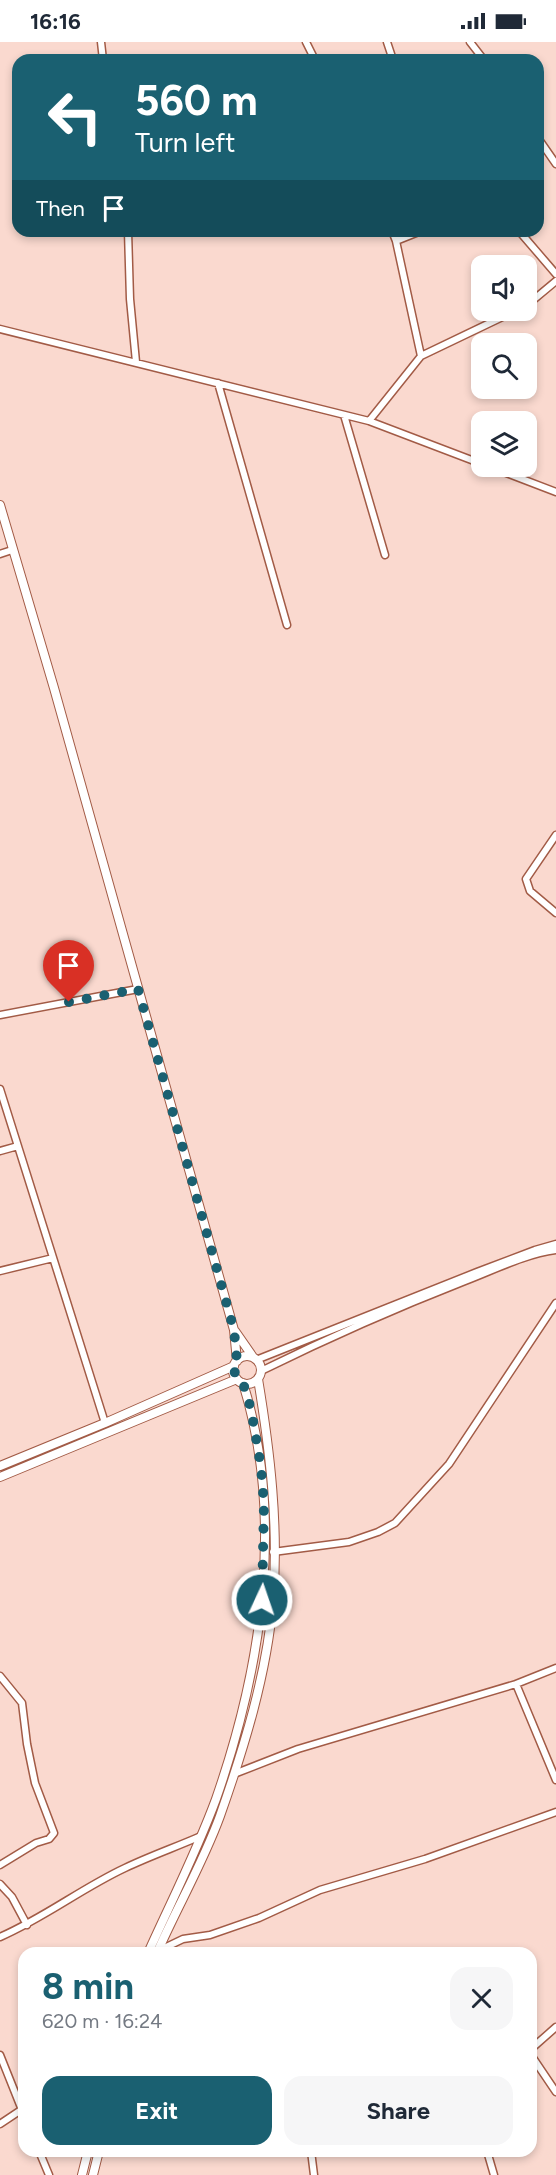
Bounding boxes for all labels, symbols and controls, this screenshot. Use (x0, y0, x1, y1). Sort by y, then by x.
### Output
text: 16:16 (30, 8, 81, 35)
text: 560 m (135, 75, 258, 126)
icon: left (36, 78, 114, 156)
text: Turn left (135, 126, 235, 159)
icon: arrive (97, 192, 130, 225)
text: Then (36, 195, 85, 222)
map controls (471, 255, 537, 477)
button: sound (471, 255, 537, 321)
button: search (471, 333, 537, 399)
button: layers (471, 411, 537, 477)
pin (43, 940, 94, 1002)
icon: arrive (52, 949, 85, 982)
position arrow (230, 1568, 294, 1632)
text: 8 min (42, 1965, 134, 2008)
button: close (450, 1967, 513, 2030)
text: 620 m · 16:24 (42, 2009, 162, 2033)
button: Exit (42, 2076, 272, 2145)
button: Share (284, 2076, 513, 2145)

